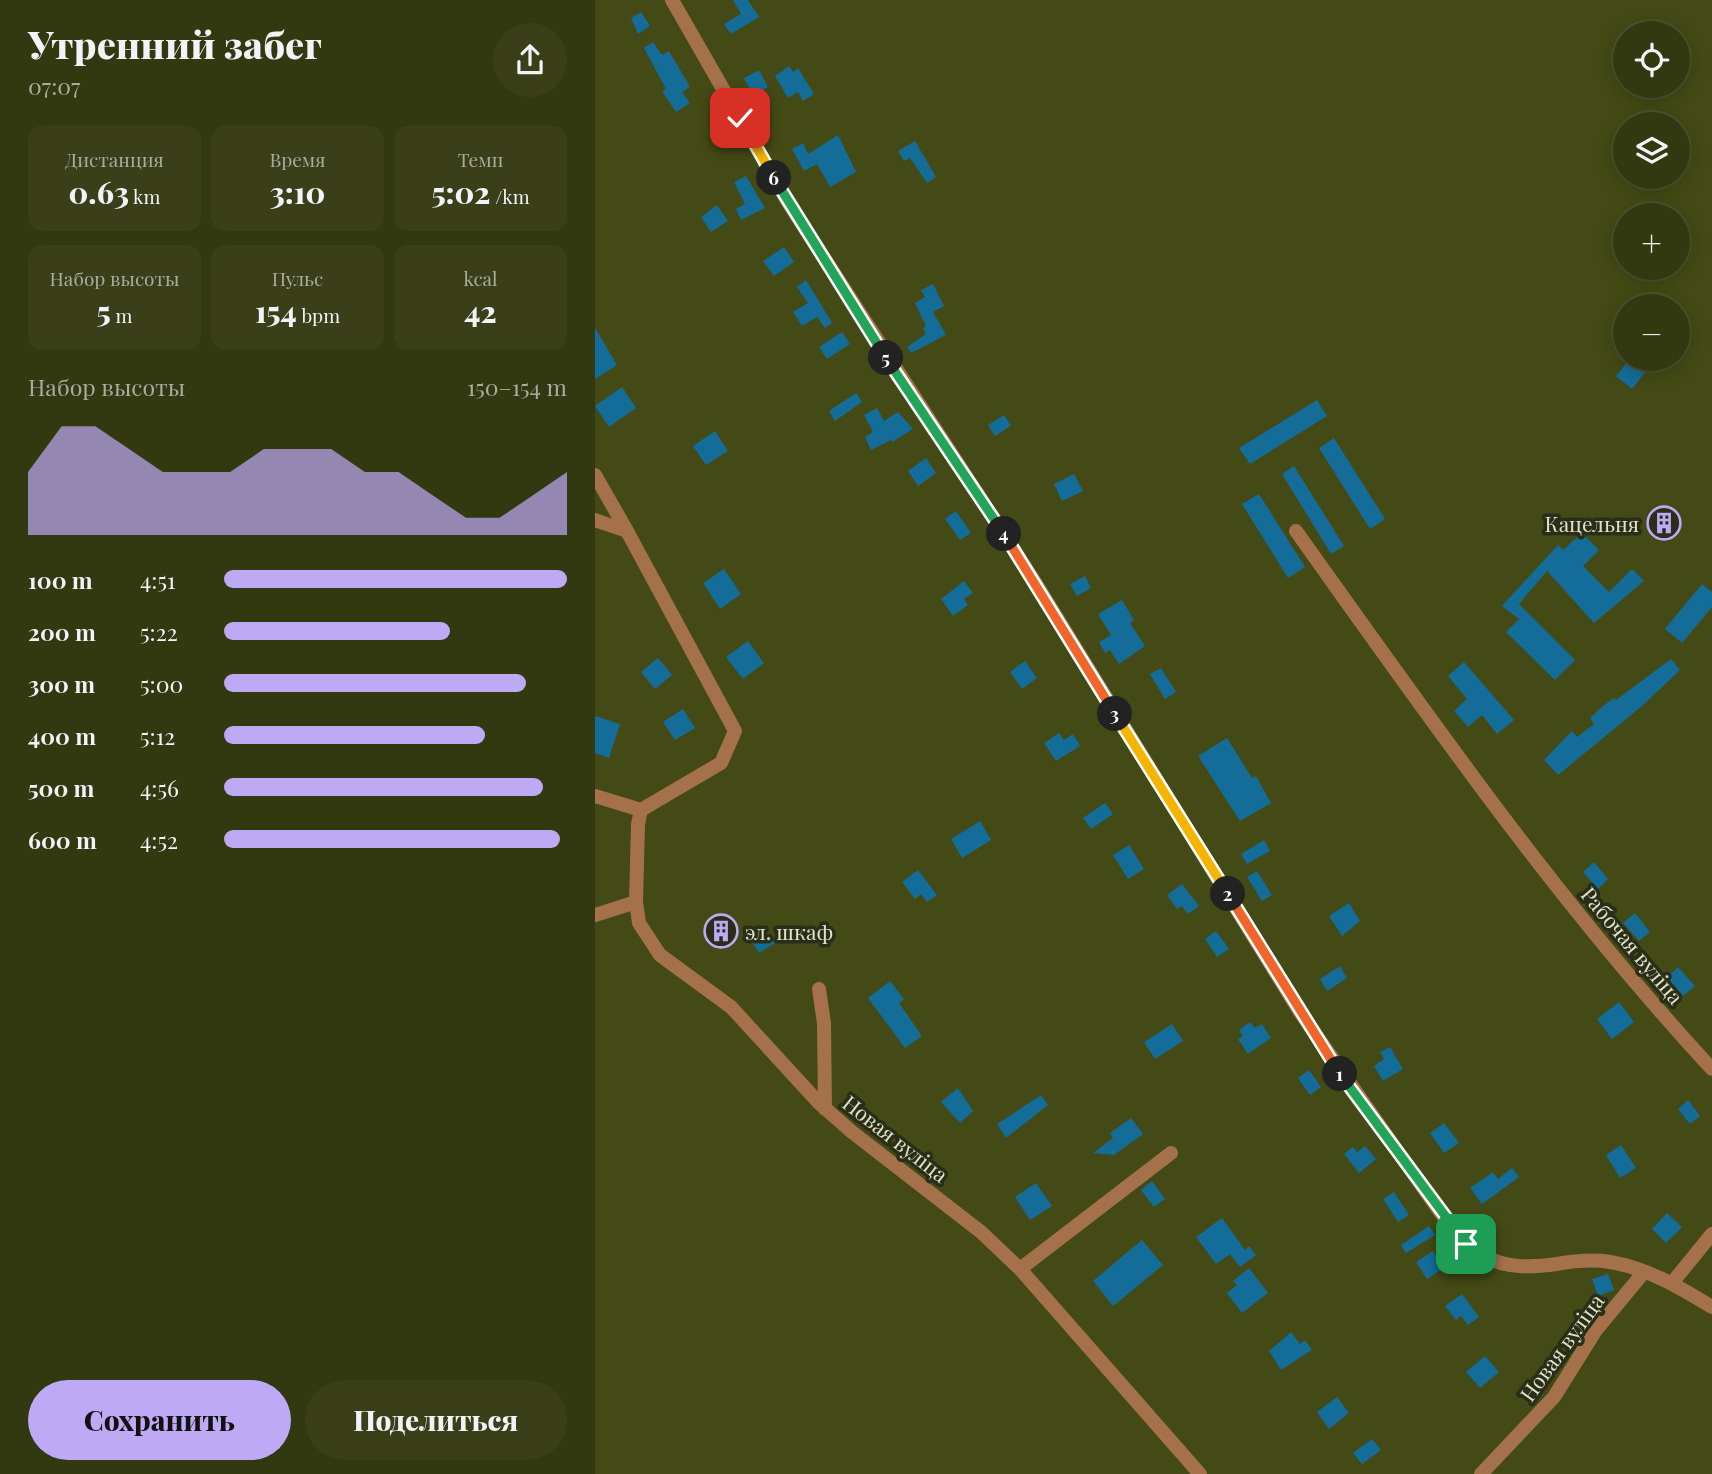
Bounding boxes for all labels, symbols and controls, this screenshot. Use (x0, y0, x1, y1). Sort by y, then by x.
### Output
text: Утренний забег (28, 18, 322, 69)
map controls (1613, 21, 1690, 371)
button: locate (1613, 21, 1690, 98)
button: share (493, 23, 567, 97)
text: 07:07 (28, 70, 80, 101)
pin (710, 88, 770, 148)
icon: check (721, 99, 759, 137)
button: layers (1613, 112, 1690, 189)
text: Дистанция (65, 146, 164, 172)
text: Время (269, 146, 326, 172)
text: Темп (458, 146, 503, 172)
pin: 6 (757, 160, 791, 196)
text: 6 (768, 164, 779, 190)
text: 0.63 (69, 172, 129, 212)
text: 3:10 (270, 172, 325, 212)
text: 5:02 (431, 172, 490, 212)
text: km (129, 183, 160, 209)
text: /km (490, 183, 530, 209)
button: + (1613, 203, 1690, 280)
text: Набор высоты (50, 265, 179, 291)
text: Пульс (272, 265, 323, 291)
text: kcal (463, 265, 498, 291)
text: 5 (97, 291, 111, 331)
text: 154 (255, 291, 297, 331)
text: 42 (464, 291, 497, 331)
button: − (1613, 294, 1690, 371)
text: m (111, 302, 132, 328)
text: bpm (297, 302, 340, 328)
pin: 5 (869, 340, 903, 376)
text: 5 (881, 344, 890, 370)
text: Набор высоты (28, 371, 185, 402)
text: 150–154 m (467, 371, 567, 402)
building icon: Кацельня (1645, 504, 1683, 542)
place label: Кацельня (1544, 509, 1639, 537)
pin: 4 (987, 516, 1021, 552)
text: 4 (998, 520, 1009, 546)
text: 100 m (28, 564, 93, 595)
text: 4:51 (140, 564, 176, 595)
text: 200 m (28, 616, 96, 647)
text: 5:22 (140, 616, 178, 647)
text: 300 m (28, 668, 95, 699)
text: 5:00 (140, 668, 183, 699)
pin: 3 (1098, 696, 1133, 732)
text: 3 (1110, 700, 1119, 726)
text: 400 m (28, 720, 96, 751)
text: 5:12 (140, 720, 175, 751)
text: 500 m (28, 772, 94, 803)
text: 4:56 (140, 772, 179, 803)
text: 600 m (28, 824, 97, 855)
text: 4:52 (140, 824, 178, 855)
pin: 2 (1211, 876, 1245, 912)
text: 2 (1223, 880, 1232, 906)
street label: Рабочая вуліца (1576, 881, 1691, 1010)
building icon: эл. шкаф (702, 912, 740, 950)
place label: эл. шкаф (745, 917, 833, 945)
pin: 1 (1323, 1056, 1357, 1092)
text: 1 (1336, 1060, 1343, 1086)
street label: Новая вуліца (838, 1088, 955, 1188)
pin (1436, 1214, 1496, 1274)
icon: arrive (1447, 1225, 1485, 1263)
street label: Новая вуліца (1513, 1287, 1610, 1406)
button: Сохранить (28, 1380, 291, 1460)
button: Поделиться (305, 1380, 567, 1460)

